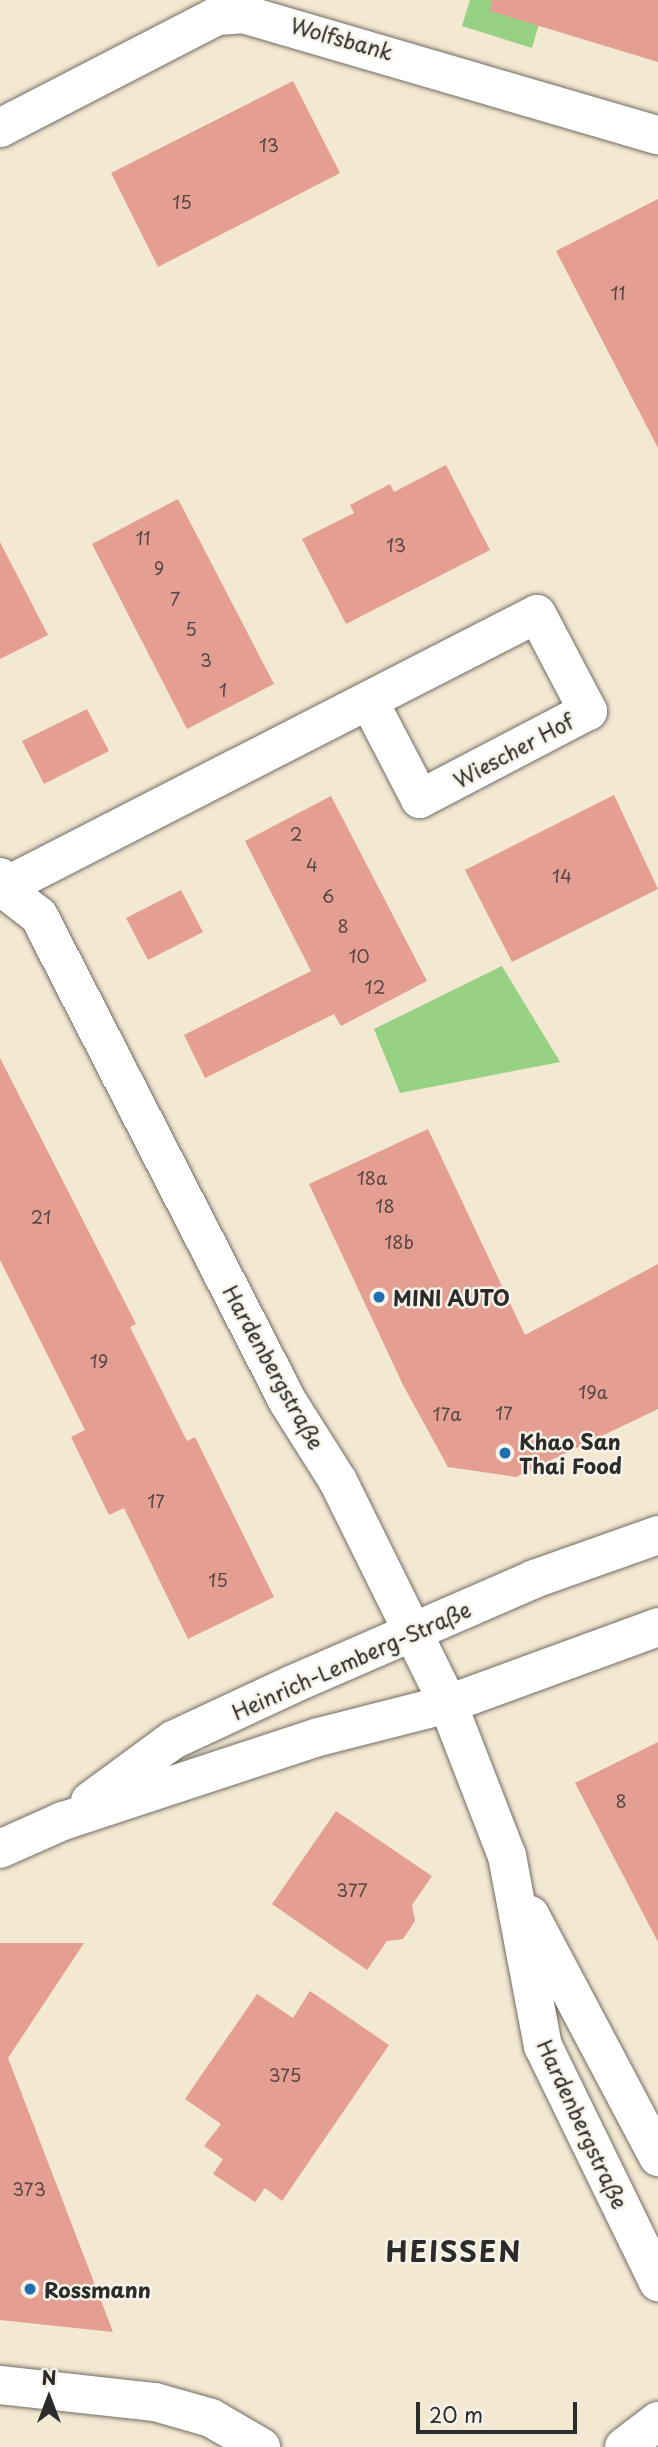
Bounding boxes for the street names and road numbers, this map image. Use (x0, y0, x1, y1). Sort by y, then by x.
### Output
street label: Wolfsbank (288, 11, 396, 65)
street label: Wiescher Hof (448, 707, 578, 793)
street label: Hardenbergstraße (218, 1280, 330, 1454)
street label: Heinrich-Lemberg-Straße (228, 1596, 474, 1724)
street label: Hardenbergstraße (533, 2035, 633, 2213)

